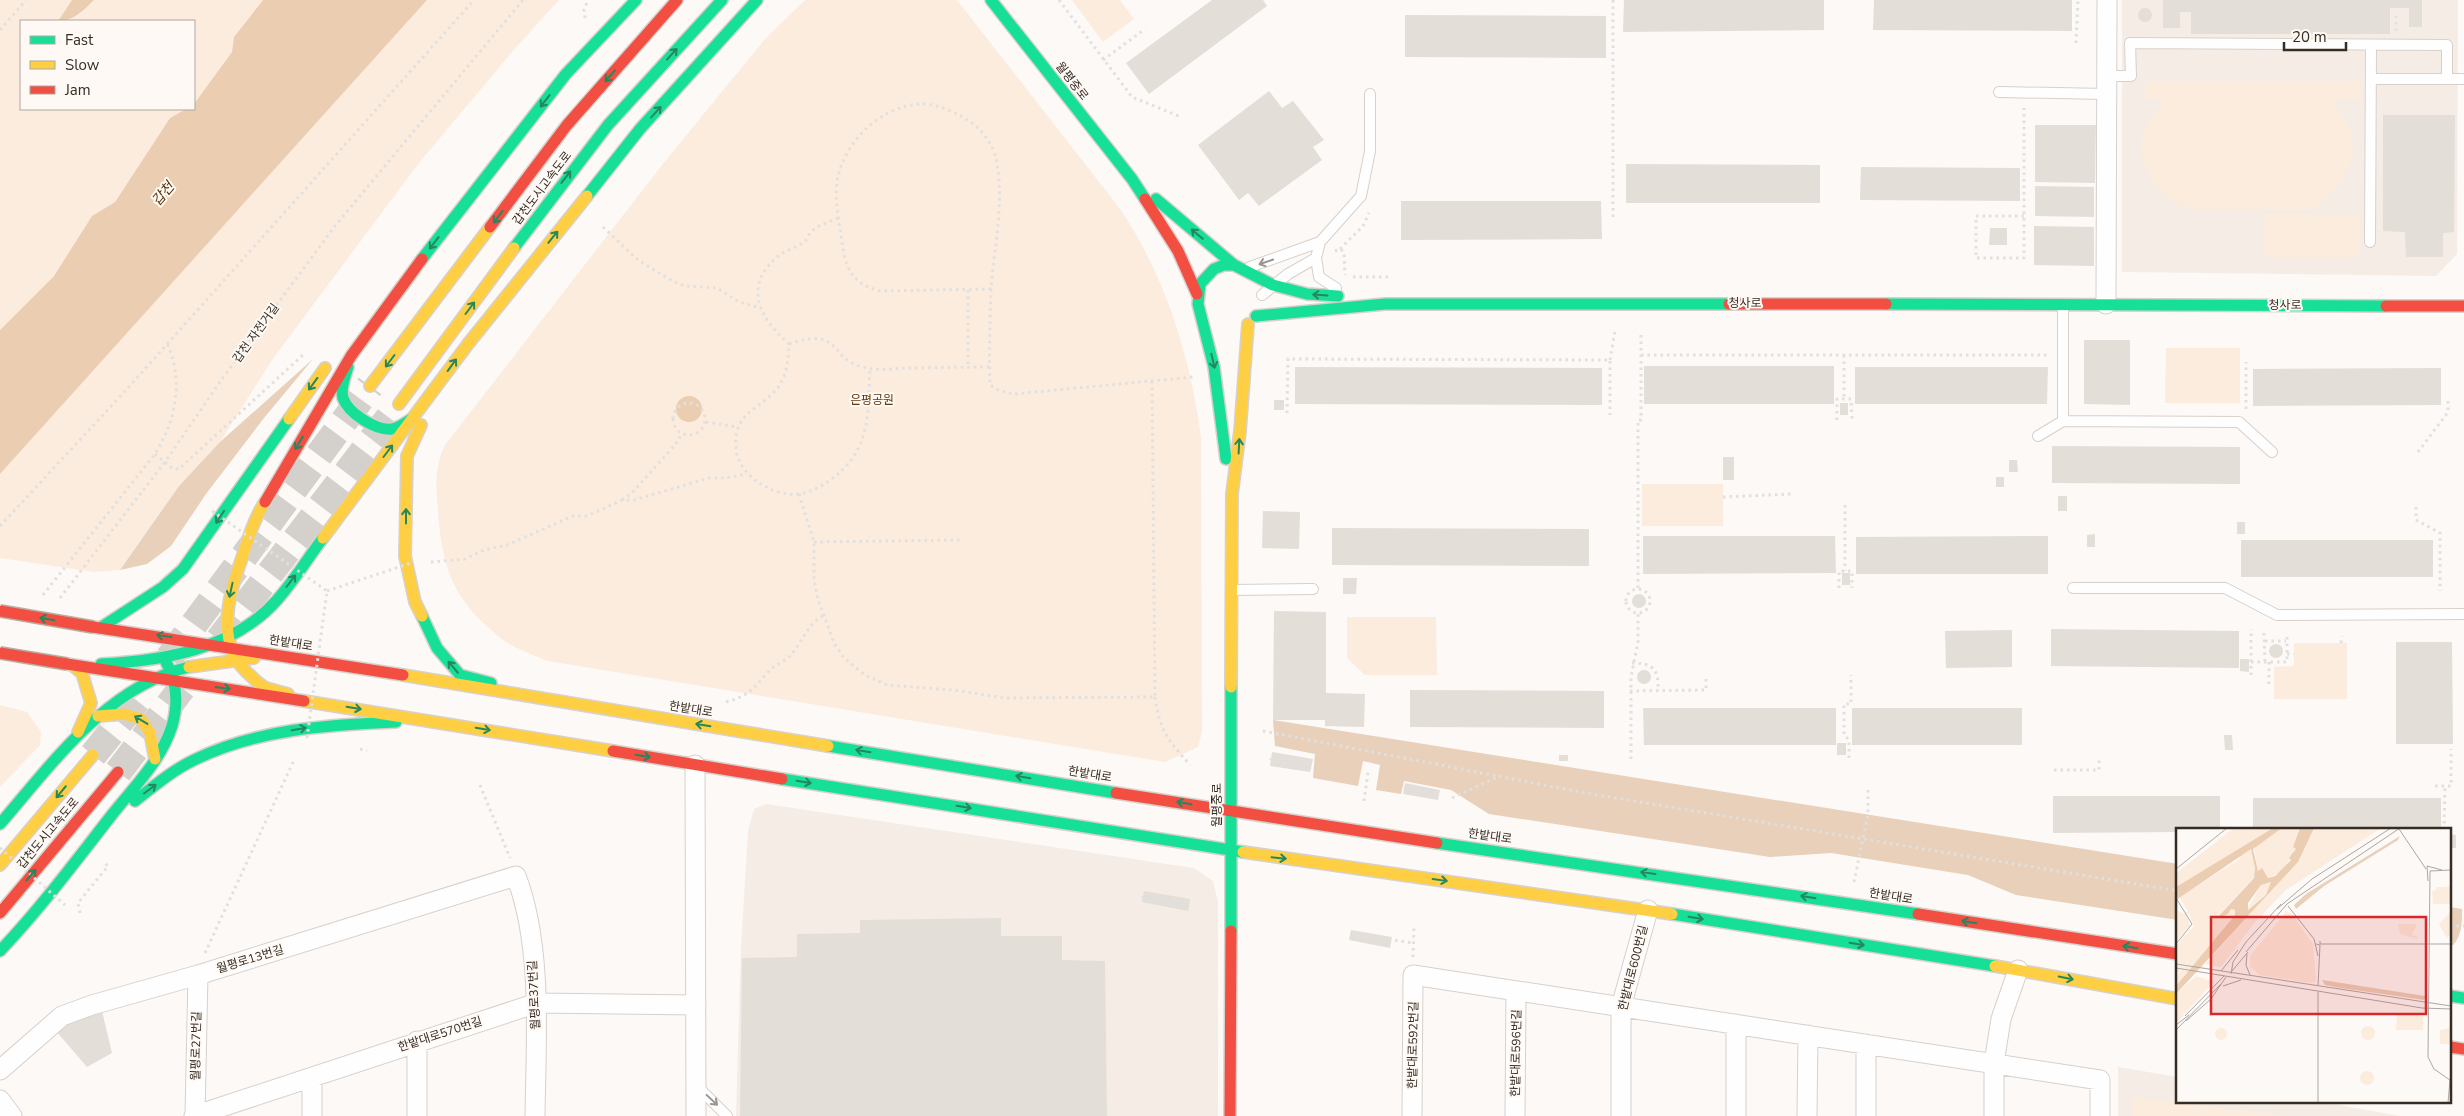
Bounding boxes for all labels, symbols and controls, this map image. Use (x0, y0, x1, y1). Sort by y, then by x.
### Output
legend (20, 20, 195, 110)
scale bar (2284, 20, 2346, 52)
text: 20 m (2292, 27, 2327, 47)
text: Fast (65, 30, 94, 50)
one-way arrow (666, 48, 678, 61)
text: Slow (65, 55, 100, 75)
street label: 월평중로 (1052, 59, 1092, 103)
one-way arrow (604, 70, 616, 83)
text: Jam (64, 80, 91, 100)
one-way arrow (539, 94, 550, 107)
one-way arrow (650, 105, 662, 118)
street label: 갑천도시고속도로 (509, 148, 575, 228)
one-way arrow (561, 171, 572, 184)
water label: 갑천 (147, 177, 179, 210)
one-way arrow (493, 210, 504, 223)
one-way arrow (1190, 229, 1203, 240)
one-way arrow (548, 231, 559, 244)
one-way arrow (428, 236, 439, 249)
one-way arrow (1258, 257, 1274, 267)
one-way arrow (1312, 290, 1328, 299)
street label: 청사로 (1728, 295, 1762, 311)
street label: 청사로 (2268, 297, 2302, 313)
street label: 갑천 자전거길 (229, 300, 283, 366)
one-way arrow (465, 301, 475, 315)
one-way arrow (1209, 353, 1218, 369)
one-way arrow (384, 354, 395, 367)
one-way arrow (447, 359, 458, 372)
one-way arrow (308, 377, 318, 391)
park label: 은평공원 (850, 392, 894, 408)
one-way arrow (294, 436, 304, 450)
one-way arrow (1235, 439, 1244, 455)
one-way arrow (383, 445, 394, 458)
one-way arrow (401, 509, 410, 525)
one-way arrow (215, 510, 225, 524)
one-way arrow (285, 575, 296, 588)
one-way arrow (226, 582, 236, 598)
one-way arrow (39, 614, 55, 624)
one-way arrow (156, 631, 172, 641)
street label: 한밭대로 (268, 632, 314, 654)
one-way arrow (447, 660, 459, 673)
one-way arrow (215, 683, 231, 693)
street label: 한밭대로 (668, 698, 714, 720)
one-way arrow (346, 703, 362, 713)
one-way arrow (134, 715, 148, 725)
one-way arrow (695, 719, 711, 729)
one-way arrow (290, 724, 306, 734)
one-way arrow (475, 724, 491, 734)
one-way arrow (855, 745, 871, 755)
one-way arrow (635, 752, 651, 762)
street label: 한밭대로 (1067, 763, 1113, 785)
one-way arrow (1016, 772, 1032, 782)
one-way arrow (795, 777, 811, 787)
one-way arrow (143, 783, 156, 794)
street label: 월평중로 (1209, 783, 1225, 827)
one-way arrow (56, 786, 67, 799)
street label: 갑천도시고속도로 (13, 794, 83, 872)
one-way arrow (1176, 797, 1192, 807)
one-way arrow (956, 803, 972, 813)
street label: 한밭대로 (1467, 825, 1513, 847)
inset map (2176, 828, 2452, 1104)
one-way arrow (1271, 853, 1287, 863)
one-way arrow (1640, 867, 1656, 877)
one-way arrow (26, 869, 37, 882)
one-way arrow (1432, 875, 1448, 885)
street label: 한밭대로 (1868, 885, 1914, 907)
one-way arrow (1801, 892, 1817, 902)
one-way arrow (1688, 913, 1704, 923)
one-way arrow (1961, 916, 1977, 926)
street label: 한밭대로600번길 (1615, 923, 1651, 1013)
one-way arrow (1849, 939, 1865, 949)
street label: 월평로13번길 (214, 941, 286, 977)
one-way arrow (2122, 941, 2138, 951)
street label: 월평로37번길 (524, 960, 544, 1030)
one-way arrow (2058, 974, 2074, 984)
street label: 한밭대로592번길 (1404, 1001, 1422, 1089)
street label: 한밭대로596번길 (1507, 1009, 1525, 1097)
street label: 월평로27번길 (187, 1011, 205, 1081)
street label: 한밭대로570번길 (396, 1013, 484, 1055)
one-way arrow (706, 1094, 719, 1106)

